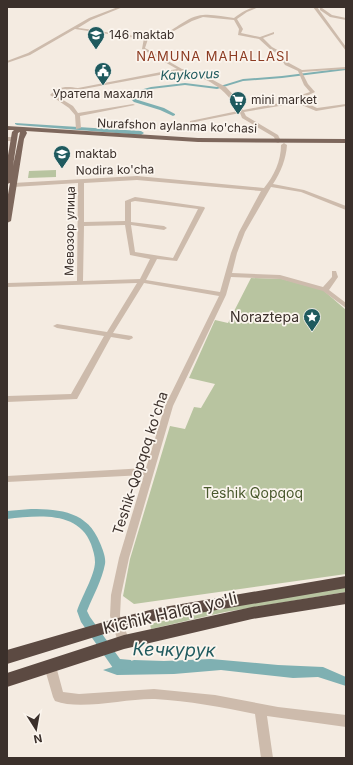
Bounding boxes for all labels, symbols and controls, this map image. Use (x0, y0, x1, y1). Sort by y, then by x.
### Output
school or university icon: 146 maktab (86, 25, 106, 50)
place label: 146 maktab (109, 27, 174, 42)
district label: NAMUNA MAHALLASI (136, 48, 290, 64)
public building icon: Уратепа махалля (93, 61, 113, 86)
water label: Kaykovus (160, 65, 220, 83)
place label: Уратепа махалля (53, 86, 153, 101)
supermarket icon: mini market (228, 90, 248, 115)
place label: mini market (251, 92, 317, 107)
street label: Nurafshon aylanma ko'chasi (97, 115, 257, 136)
school or university icon: maktab (52, 144, 72, 169)
place label: maktab (75, 146, 117, 161)
street label: Nodira ko'cha (76, 161, 154, 178)
street label: Мевозор улица (61, 186, 78, 276)
place icon: Noraztepa (302, 307, 322, 332)
place label: Noraztepa (230, 308, 299, 325)
street label: Teshik-Qopqoq ko'cha (108, 389, 171, 537)
park label: Teshik Qopqoq (203, 484, 303, 501)
street label: Kichik Halqa yo'li (101, 588, 239, 638)
water label: Кечкурук (132, 638, 217, 661)
north arrow (16, 709, 56, 749)
text: N (32, 731, 43, 746)

